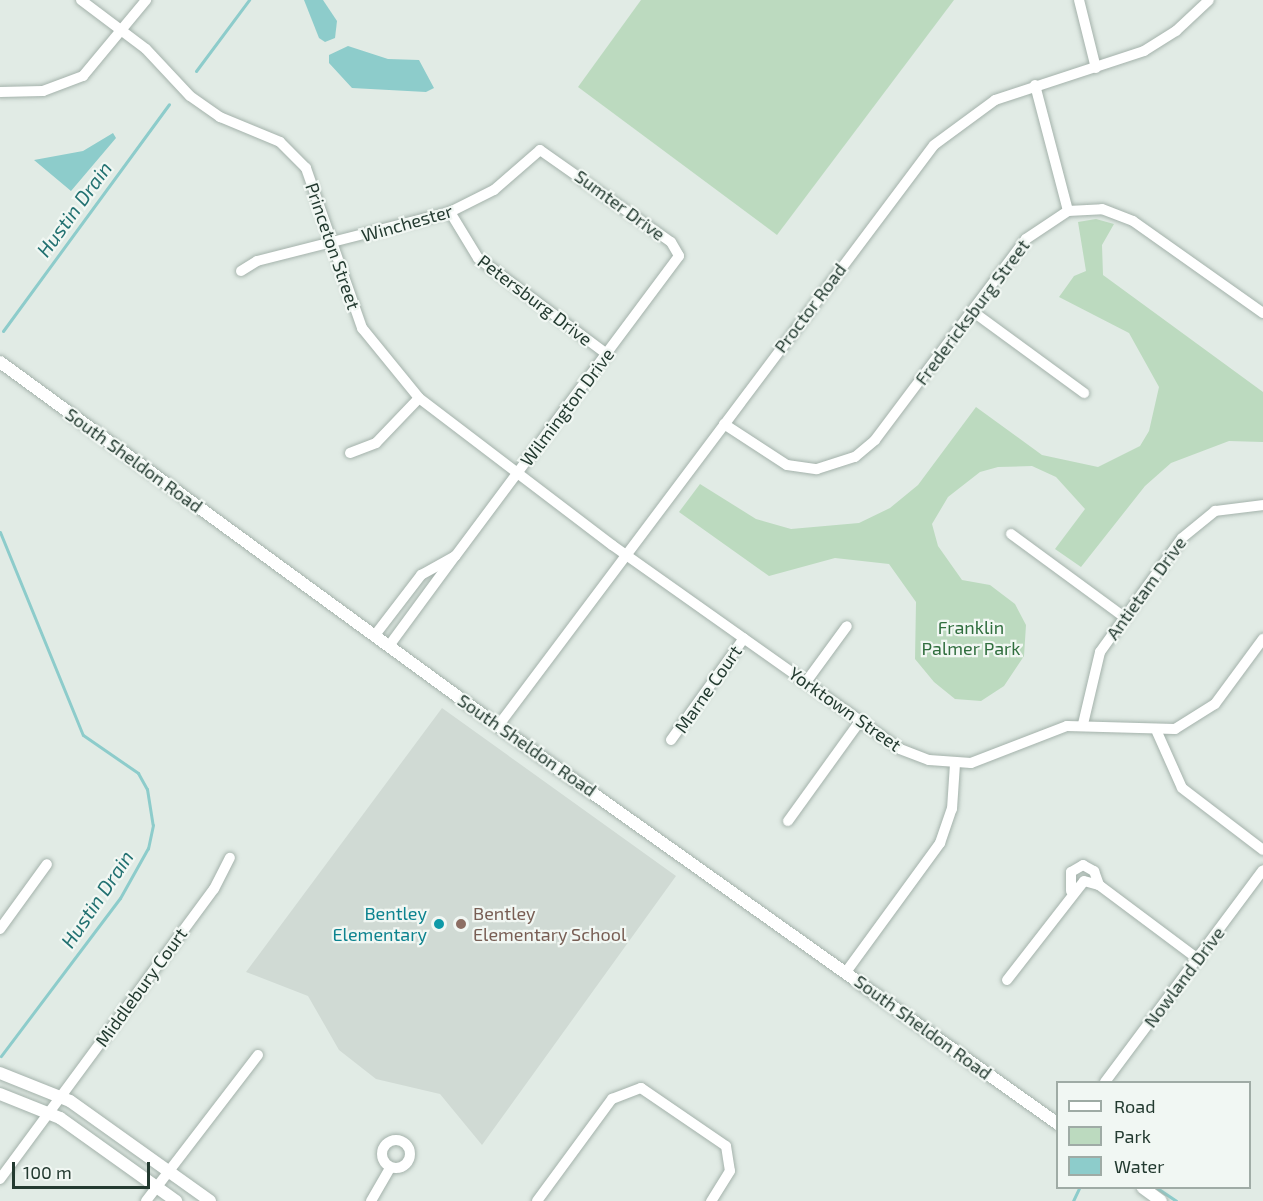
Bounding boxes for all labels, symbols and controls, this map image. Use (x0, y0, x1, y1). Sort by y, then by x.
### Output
water label: Hustin Drain (31, 157, 117, 261)
street label: Sumter Drive (571, 165, 669, 245)
street label: Princeton Street (301, 180, 365, 312)
street label: Winchester (359, 200, 455, 246)
street label: Fredericksburg Street (910, 235, 1034, 389)
street label: Petersburg Drive (474, 250, 596, 350)
street label: Proctor Road (769, 259, 851, 357)
street label: Wilmington Drive (516, 344, 618, 470)
street label: South Sheldon Road (61, 403, 207, 517)
street label: Antietam Drive (1101, 532, 1191, 644)
park label: Franklin Palmer Park (921, 617, 1021, 660)
street label: Marne Court (670, 641, 746, 737)
street label: Yorktown Street (785, 662, 905, 756)
street label: South Sheldon Road (454, 689, 600, 801)
water label: Hustin Drain (56, 846, 138, 952)
place label: Bentley Elementary (333, 903, 427, 946)
place label: Bentley Elementary School (473, 903, 627, 946)
marker: Bentley Elementary (432, 917, 446, 931)
marker: Bentley Elementary School (454, 917, 468, 931)
street label: Nowland Drive (1139, 922, 1229, 1032)
street label: Middlebury Court (91, 923, 191, 1051)
street label: South Sheldon Road (850, 970, 996, 1084)
legend (1056, 1081, 1251, 1189)
text: Road (1114, 1095, 1155, 1117)
text: Park (1114, 1125, 1151, 1147)
scale bar (15, 1150, 153, 1188)
text: Water (1114, 1155, 1164, 1177)
text: 100 m (23, 1161, 72, 1183)

